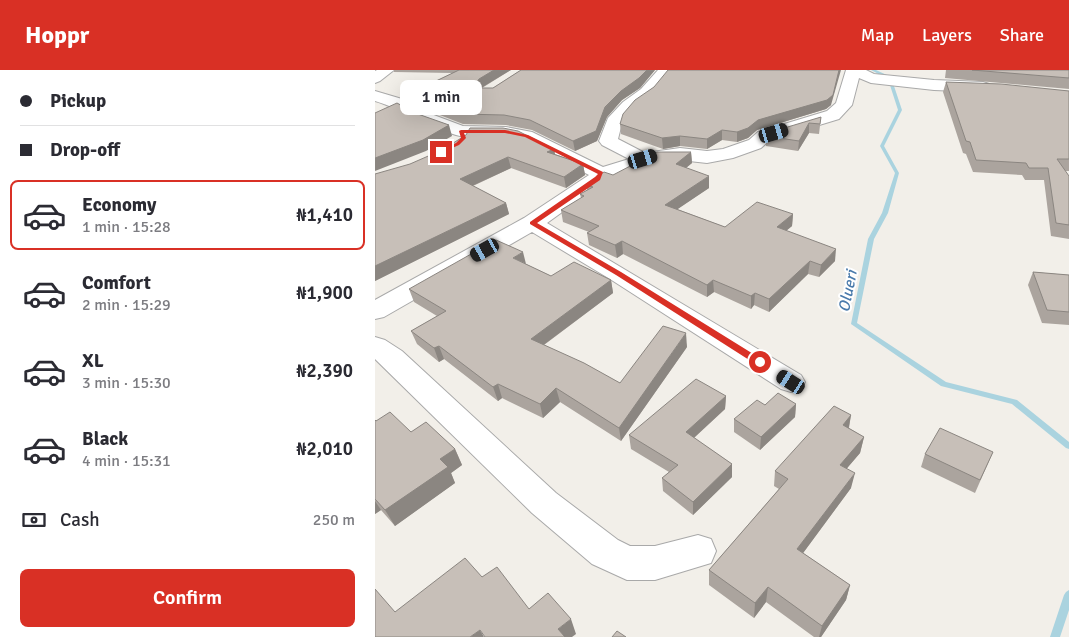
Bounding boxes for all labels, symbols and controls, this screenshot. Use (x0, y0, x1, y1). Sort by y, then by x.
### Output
text: Hoppr (25, 20, 89, 50)
text: Map (861, 24, 894, 46)
text: Layers (922, 24, 972, 46)
text: Share (1000, 24, 1044, 46)
callout: 1 min (400, 79, 482, 114)
text: 1 min (422, 87, 460, 107)
text: Pickup (50, 89, 106, 113)
car (757, 122, 790, 144)
text: Drop-off (50, 138, 120, 162)
route end (430, 141, 452, 163)
car (626, 147, 659, 171)
icon: car (22, 193, 67, 238)
text: Economy (82, 193, 156, 217)
text: ₦1,410 (296, 203, 353, 227)
text: 1 min · 15:28 (82, 217, 171, 237)
car (468, 236, 501, 264)
water label: Olueri (834, 267, 862, 314)
icon: car (22, 271, 67, 316)
text: Comfort (82, 271, 151, 295)
text: ₦1,900 (296, 281, 353, 305)
text: 2 min · 15:29 (82, 295, 171, 315)
icon: car (22, 349, 67, 394)
text: XL (82, 349, 104, 373)
route start (749, 351, 771, 373)
text: ₦2,390 (296, 359, 353, 383)
car (774, 368, 807, 396)
text: 3 min · 15:30 (82, 373, 171, 393)
icon: car (22, 427, 67, 472)
text: Black (82, 427, 128, 451)
text: ₦2,010 (296, 437, 353, 461)
text: 4 min · 15:31 (82, 451, 171, 471)
icon: cash (20, 506, 48, 534)
text: Cash (60, 508, 100, 532)
text: 250 m (313, 510, 355, 530)
button: Confirm (20, 569, 355, 627)

